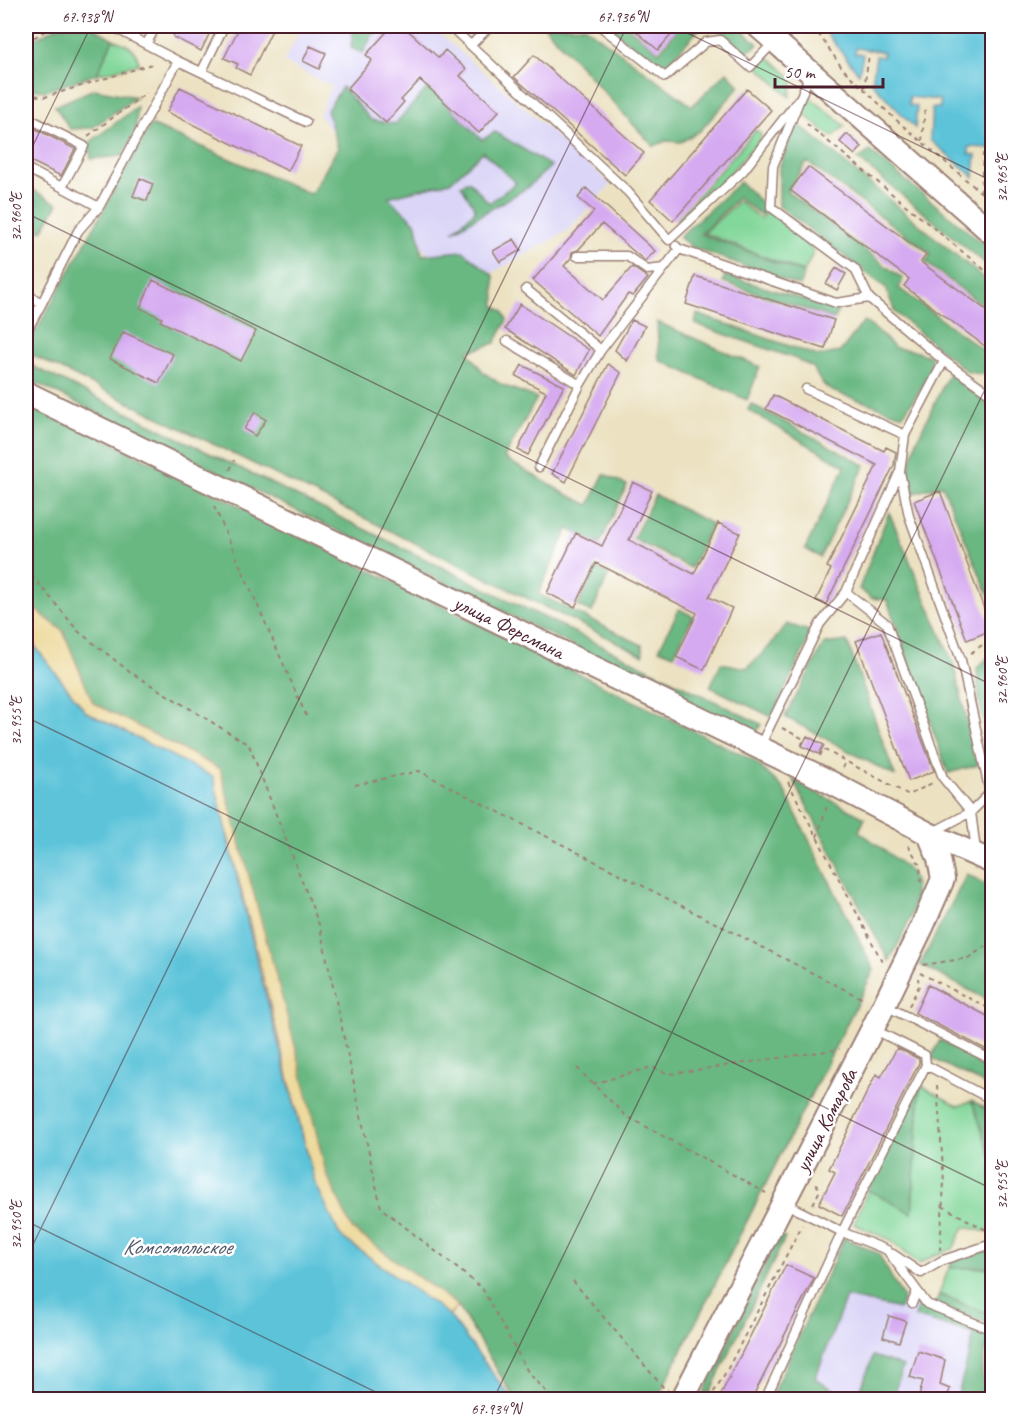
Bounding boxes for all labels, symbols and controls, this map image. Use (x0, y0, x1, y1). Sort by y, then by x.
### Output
text: 67.938°N (62, 8, 115, 27)
text: 67.936°N (598, 8, 651, 27)
scale bar (775, 51, 883, 89)
text: 50 m (784, 61, 817, 83)
text: 32.965°E (993, 151, 1012, 202)
text: 32.960°E (7, 190, 26, 241)
street label: улица Ферсмана (448, 588, 570, 666)
text: 32.960°E (993, 654, 1012, 705)
text: 32.955°E (7, 694, 26, 745)
street label: улица Комарова (788, 1062, 864, 1178)
text: 32.955°E (993, 1158, 1012, 1209)
text: 32.950°E (7, 1198, 26, 1249)
water label: Комсомольское (123, 1233, 235, 1261)
text: 67.934°N (471, 1400, 524, 1419)

